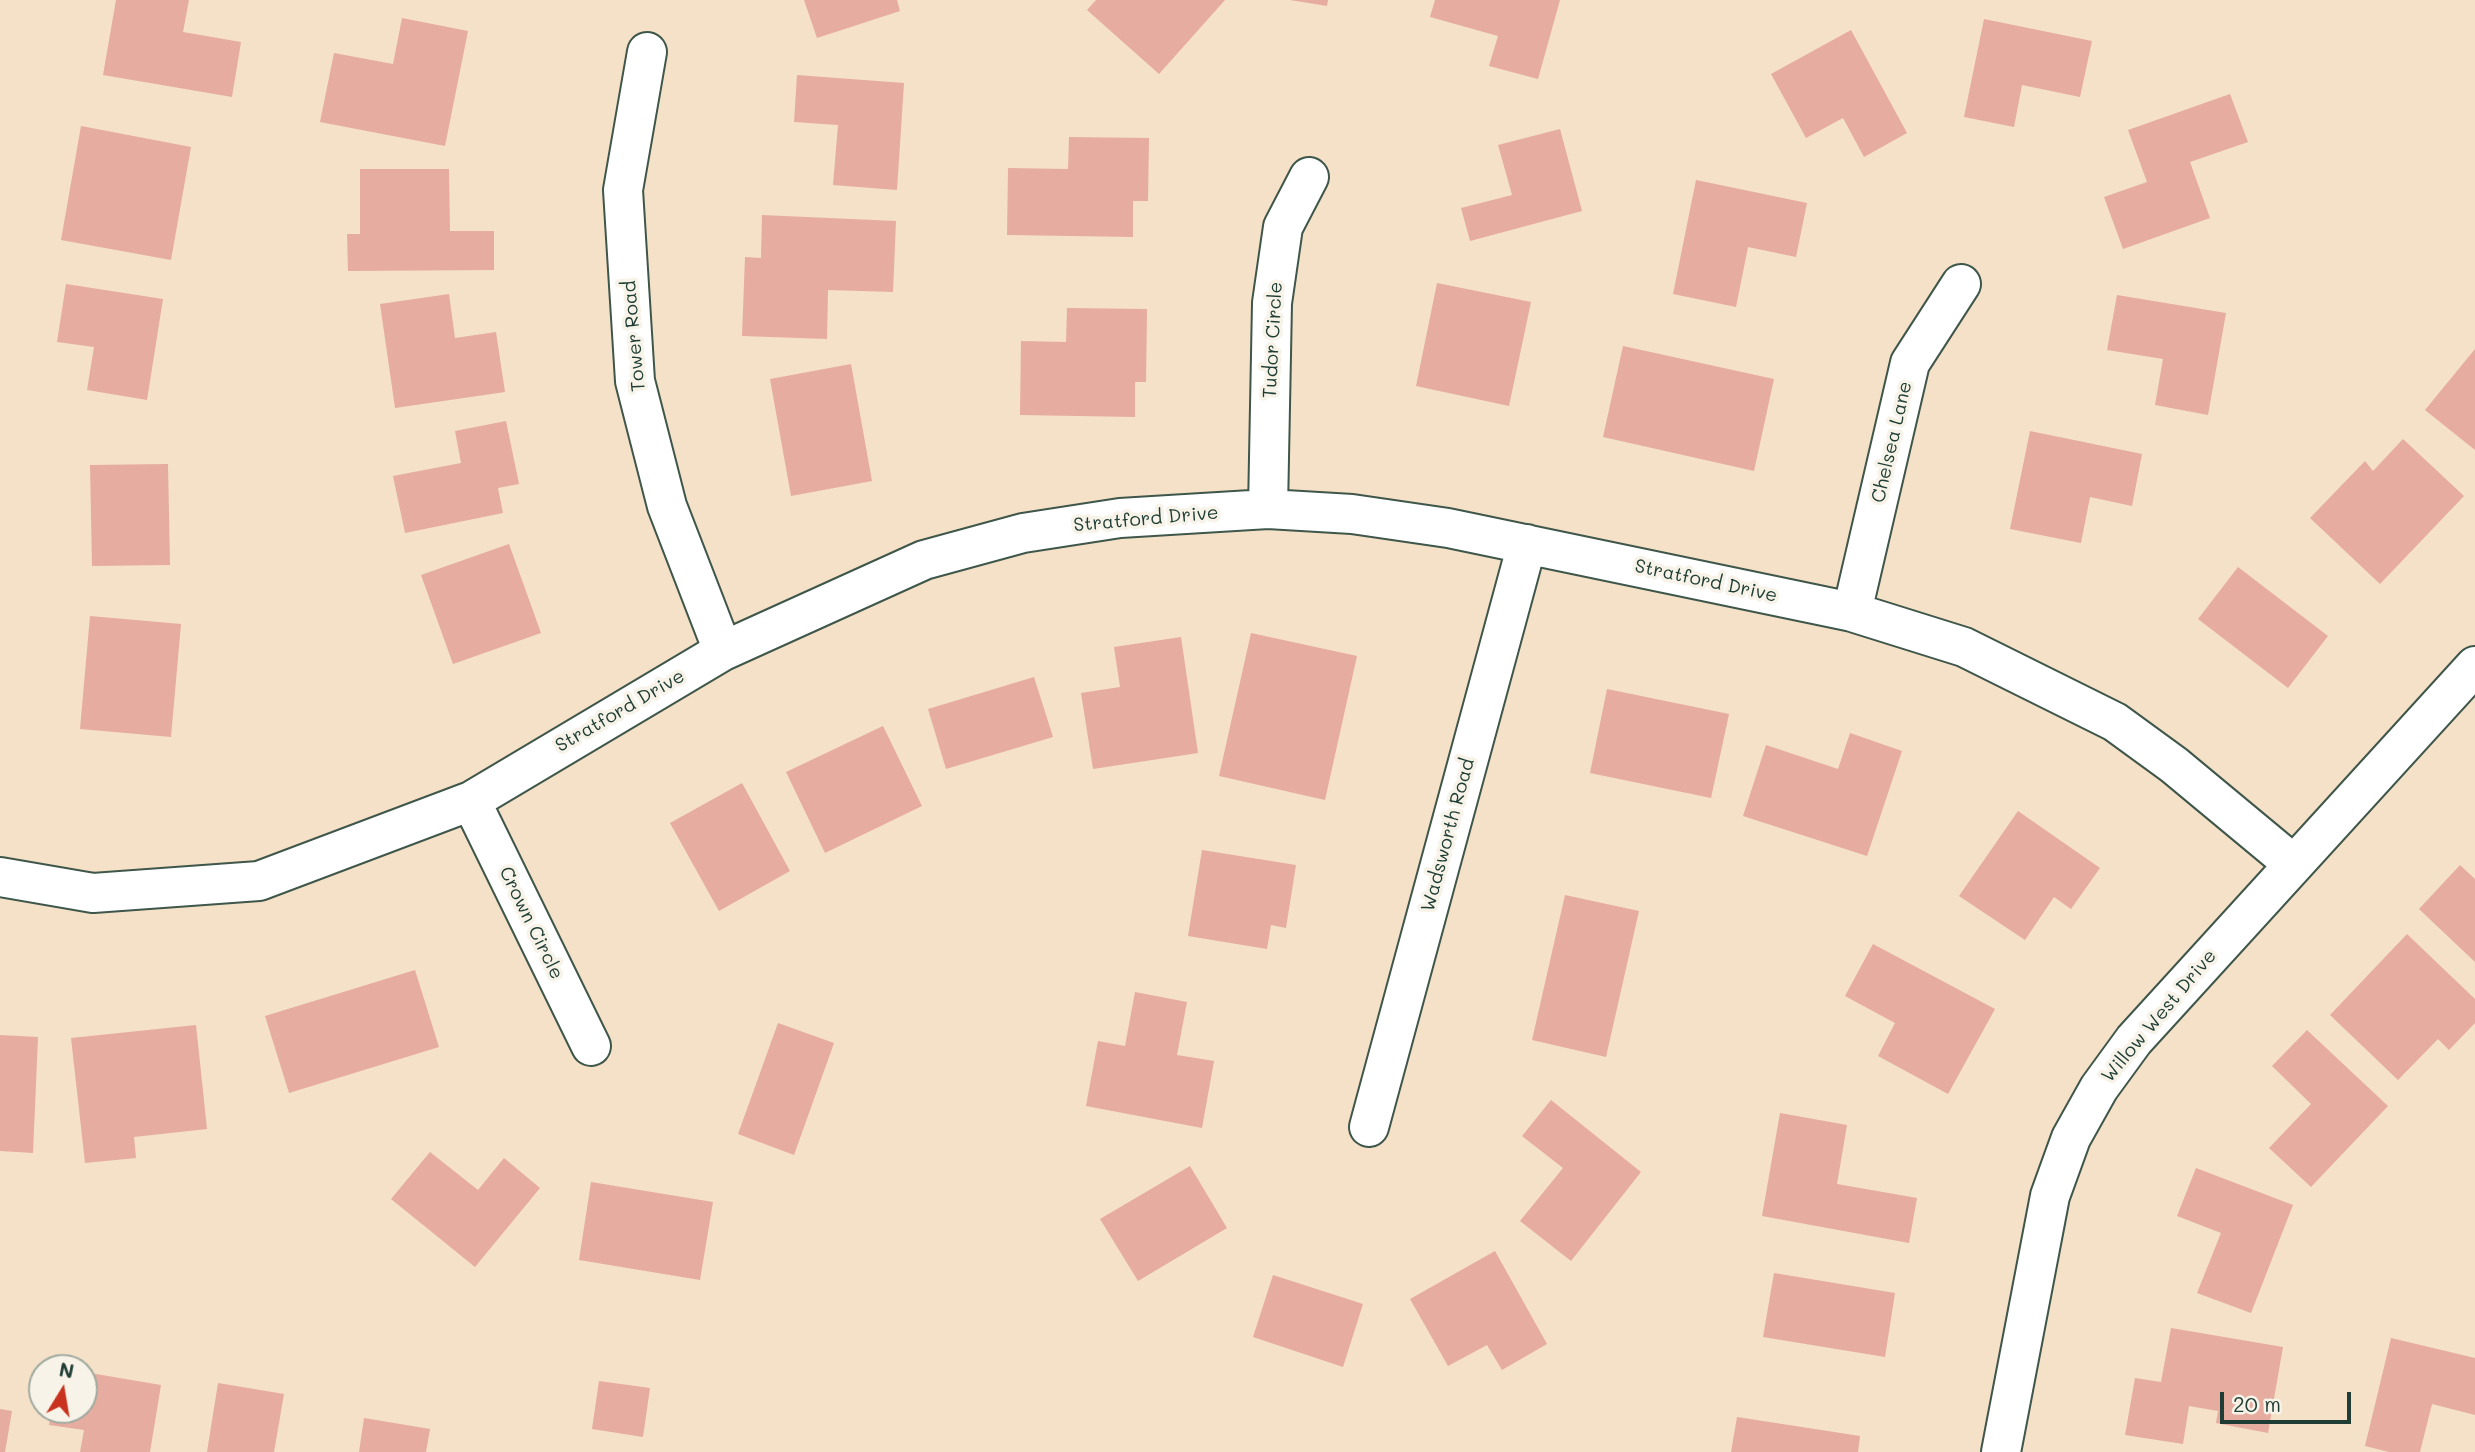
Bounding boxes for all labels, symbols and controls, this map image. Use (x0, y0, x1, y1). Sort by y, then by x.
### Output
street label: Tower Road (618, 280, 650, 392)
street label: Tudor Circle (1259, 281, 1287, 399)
street label: Chelsea Lane (1867, 379, 1917, 505)
street label: Stratford Drive (1073, 501, 1219, 537)
street label: Stratford Drive (1633, 555, 1779, 607)
street label: Stratford Drive (551, 665, 689, 757)
street label: Wadsworth Road (1417, 756, 1479, 914)
street label: Crown Circle (494, 863, 568, 983)
street label: Willow West Drive (2097, 945, 2221, 1087)
north arrow (28, 1354, 98, 1424)
text: N (57, 1356, 76, 1384)
scale bar (2223, 1378, 2354, 1422)
text: 20 m (2233, 1390, 2281, 1417)

